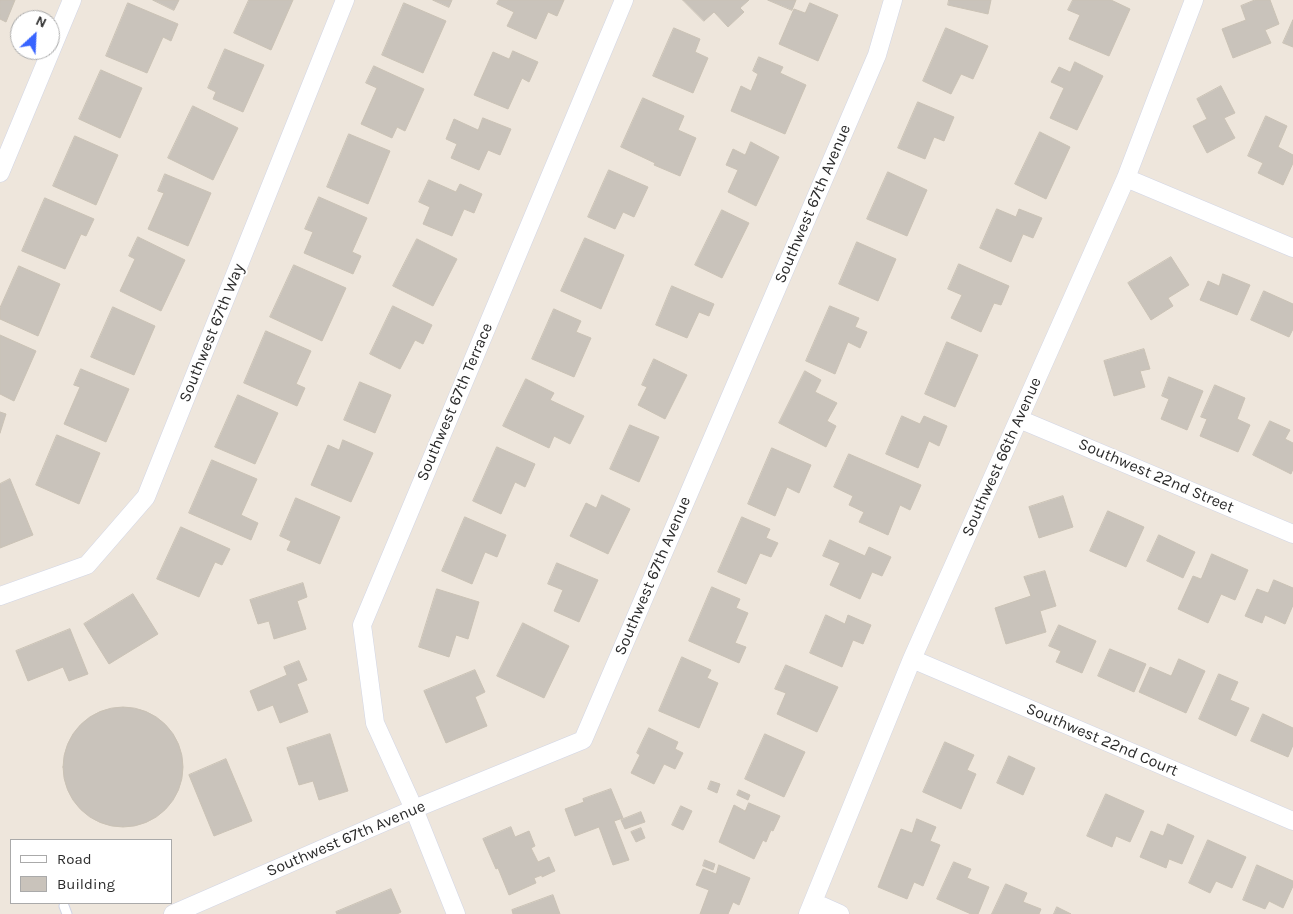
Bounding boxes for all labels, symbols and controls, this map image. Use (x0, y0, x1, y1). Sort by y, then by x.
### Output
north arrow (10, 10, 60, 60)
text: N (33, 12, 49, 32)
street label: Southwest 67th Avenue (771, 122, 855, 286)
street label: Southwest 67th Way (175, 261, 249, 405)
street label: Southwest 67th Terrace (413, 320, 497, 484)
street label: Southwest 66th Avenue (958, 374, 1046, 540)
street label: Southwest 22nd Street (1075, 434, 1237, 518)
street label: Southwest 67th Avenue (611, 494, 695, 658)
street label: Southwest 22nd Court (1023, 699, 1181, 781)
street label: Southwest 67th Avenue (264, 797, 428, 881)
legend (10, 839, 172, 904)
text: Road (57, 850, 92, 868)
text: Building (57, 875, 115, 893)

